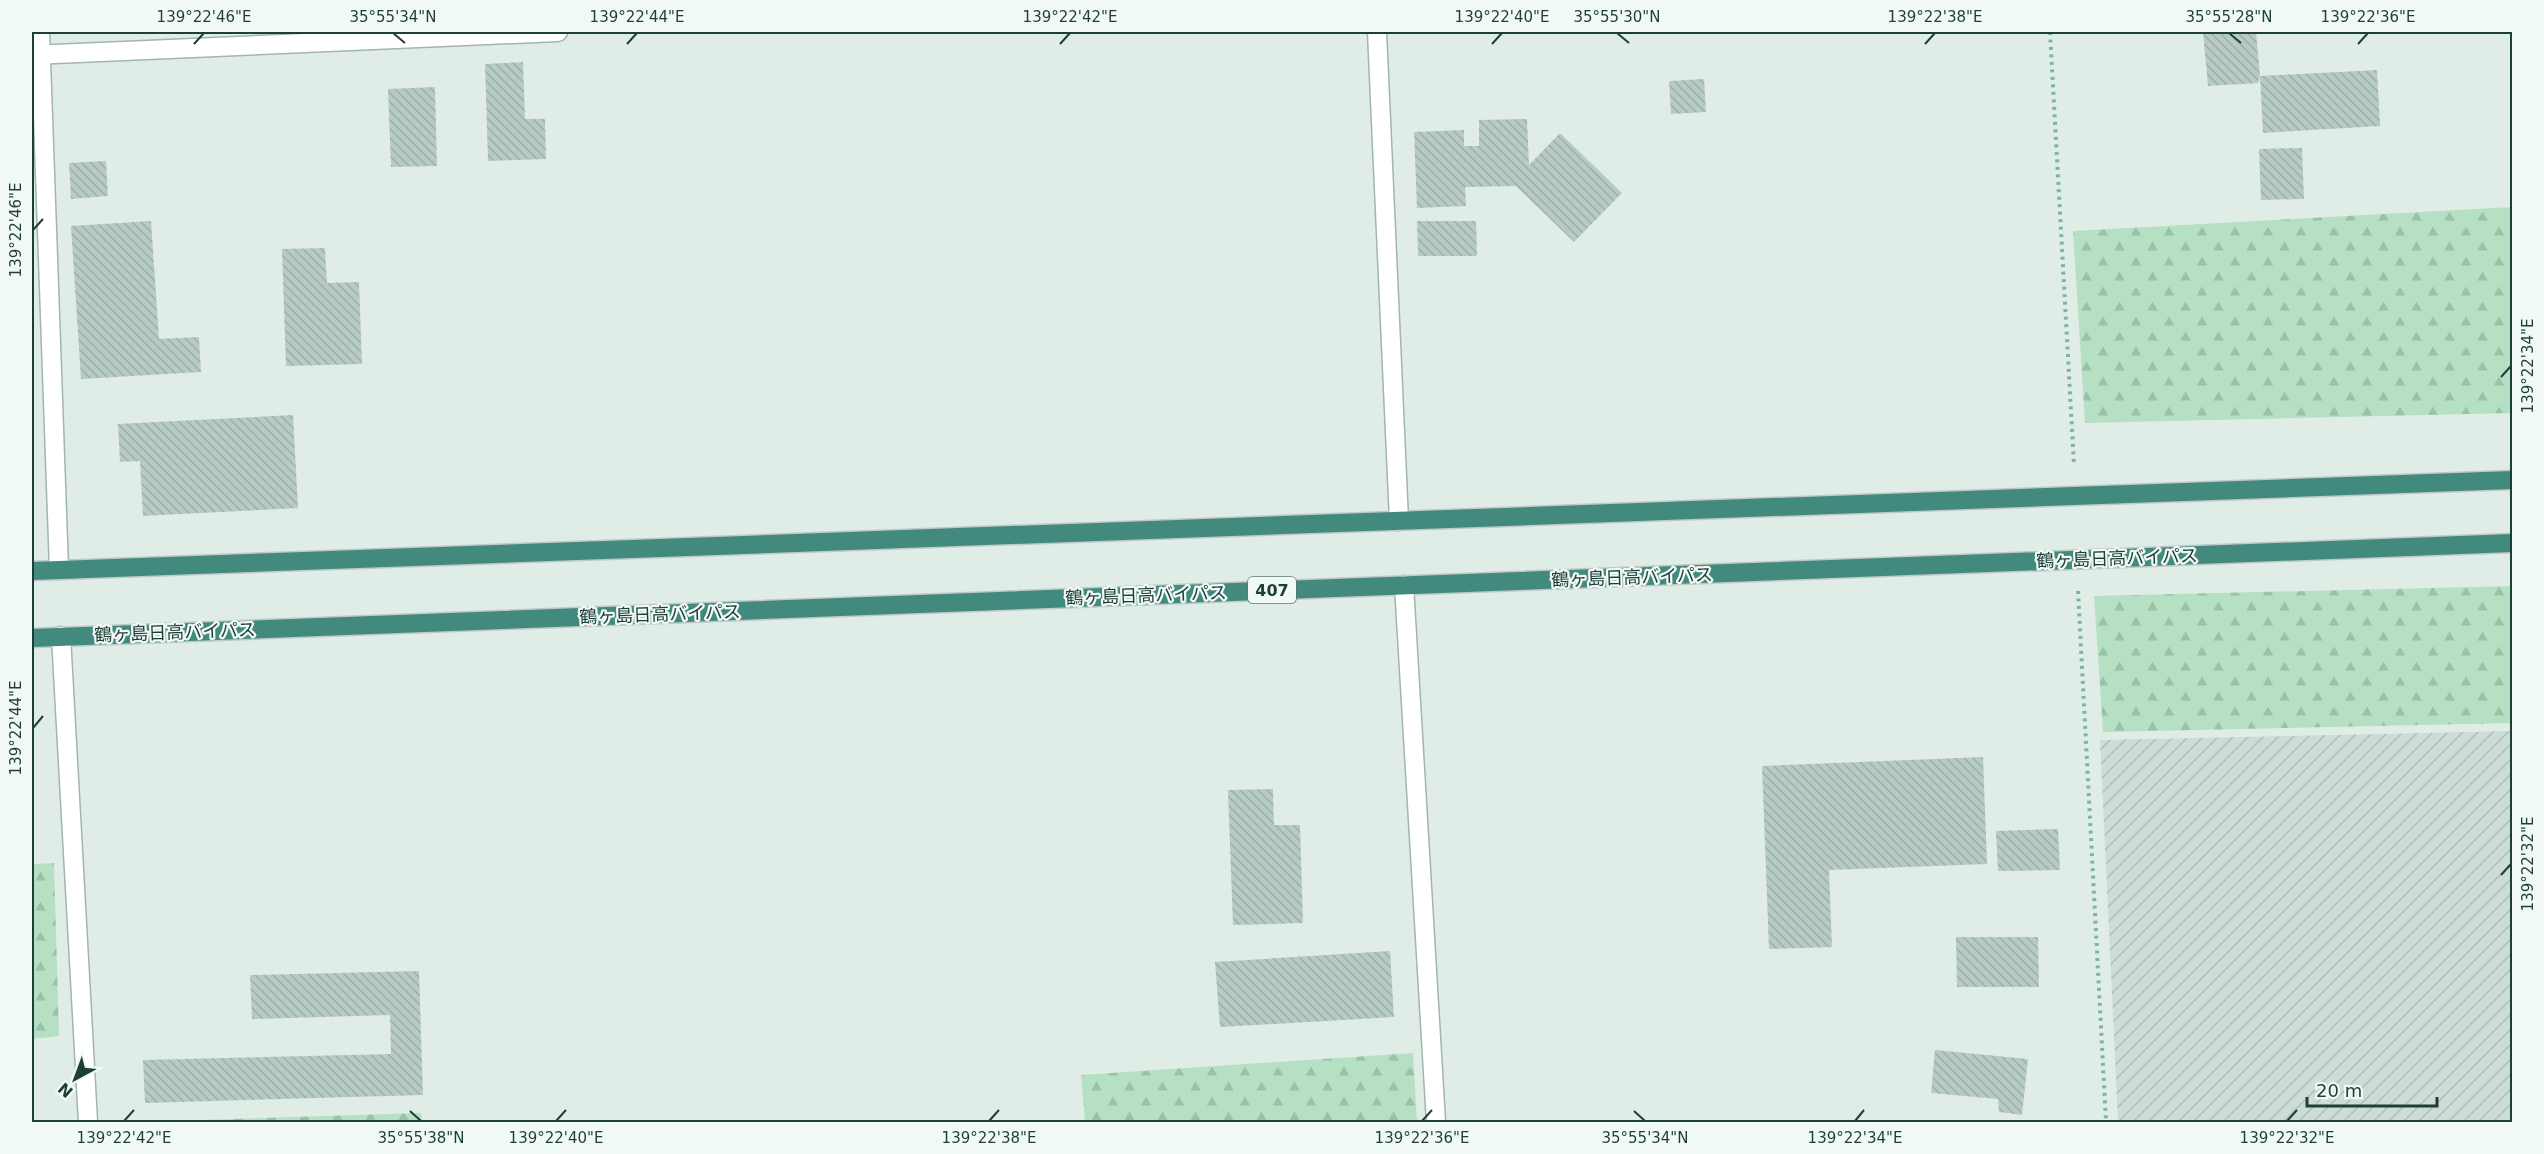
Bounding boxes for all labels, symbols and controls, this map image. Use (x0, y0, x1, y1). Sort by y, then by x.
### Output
text: 139°22'46"E (157, 8, 251, 26)
text: 35°55'34"N (349, 8, 437, 26)
text: 139°22'44"E (590, 8, 684, 26)
text: 139°22'42"E (1023, 8, 1117, 26)
text: 139°22'40"E (1455, 8, 1549, 26)
text: 35°55'30"N (1573, 8, 1661, 26)
text: 139°22'38"E (1888, 8, 1982, 26)
text: 35°55'28"N (2185, 8, 2273, 26)
text: 139°22'36"E (2321, 8, 2415, 26)
text: 139°22'46"E (7, 183, 25, 277)
text: 139°22'34"E (2519, 319, 2537, 413)
street label: 鶴ヶ島日高バイパス (2036, 545, 2198, 571)
street label: 鶴ヶ島日高バイパス (1551, 564, 1713, 590)
road number: 407 (1248, 577, 1296, 603)
street label: 鶴ヶ島日高バイパス (1065, 582, 1227, 608)
street label: 鶴ヶ島日高バイパス (579, 601, 741, 627)
street label: 鶴ヶ島日高バイパス (94, 619, 256, 645)
text: 139°22'44"E (7, 681, 25, 775)
text: 139°22'32"E (2519, 817, 2537, 911)
north arrow (45, 1049, 105, 1109)
scale bar (2307, 1070, 2438, 1108)
text: N (54, 1078, 77, 1102)
text: 20 m (2316, 1080, 2362, 1101)
text: 139°22'42"E (77, 1129, 171, 1147)
text: 35°55'38"N (377, 1129, 465, 1147)
text: 139°22'40"E (509, 1129, 603, 1147)
text: 139°22'38"E (942, 1129, 1036, 1147)
text: 139°22'36"E (1375, 1129, 1469, 1147)
text: 35°55'34"N (1601, 1129, 1689, 1147)
text: 139°22'34"E (1808, 1129, 1902, 1147)
text: 139°22'32"E (2240, 1129, 2334, 1147)

